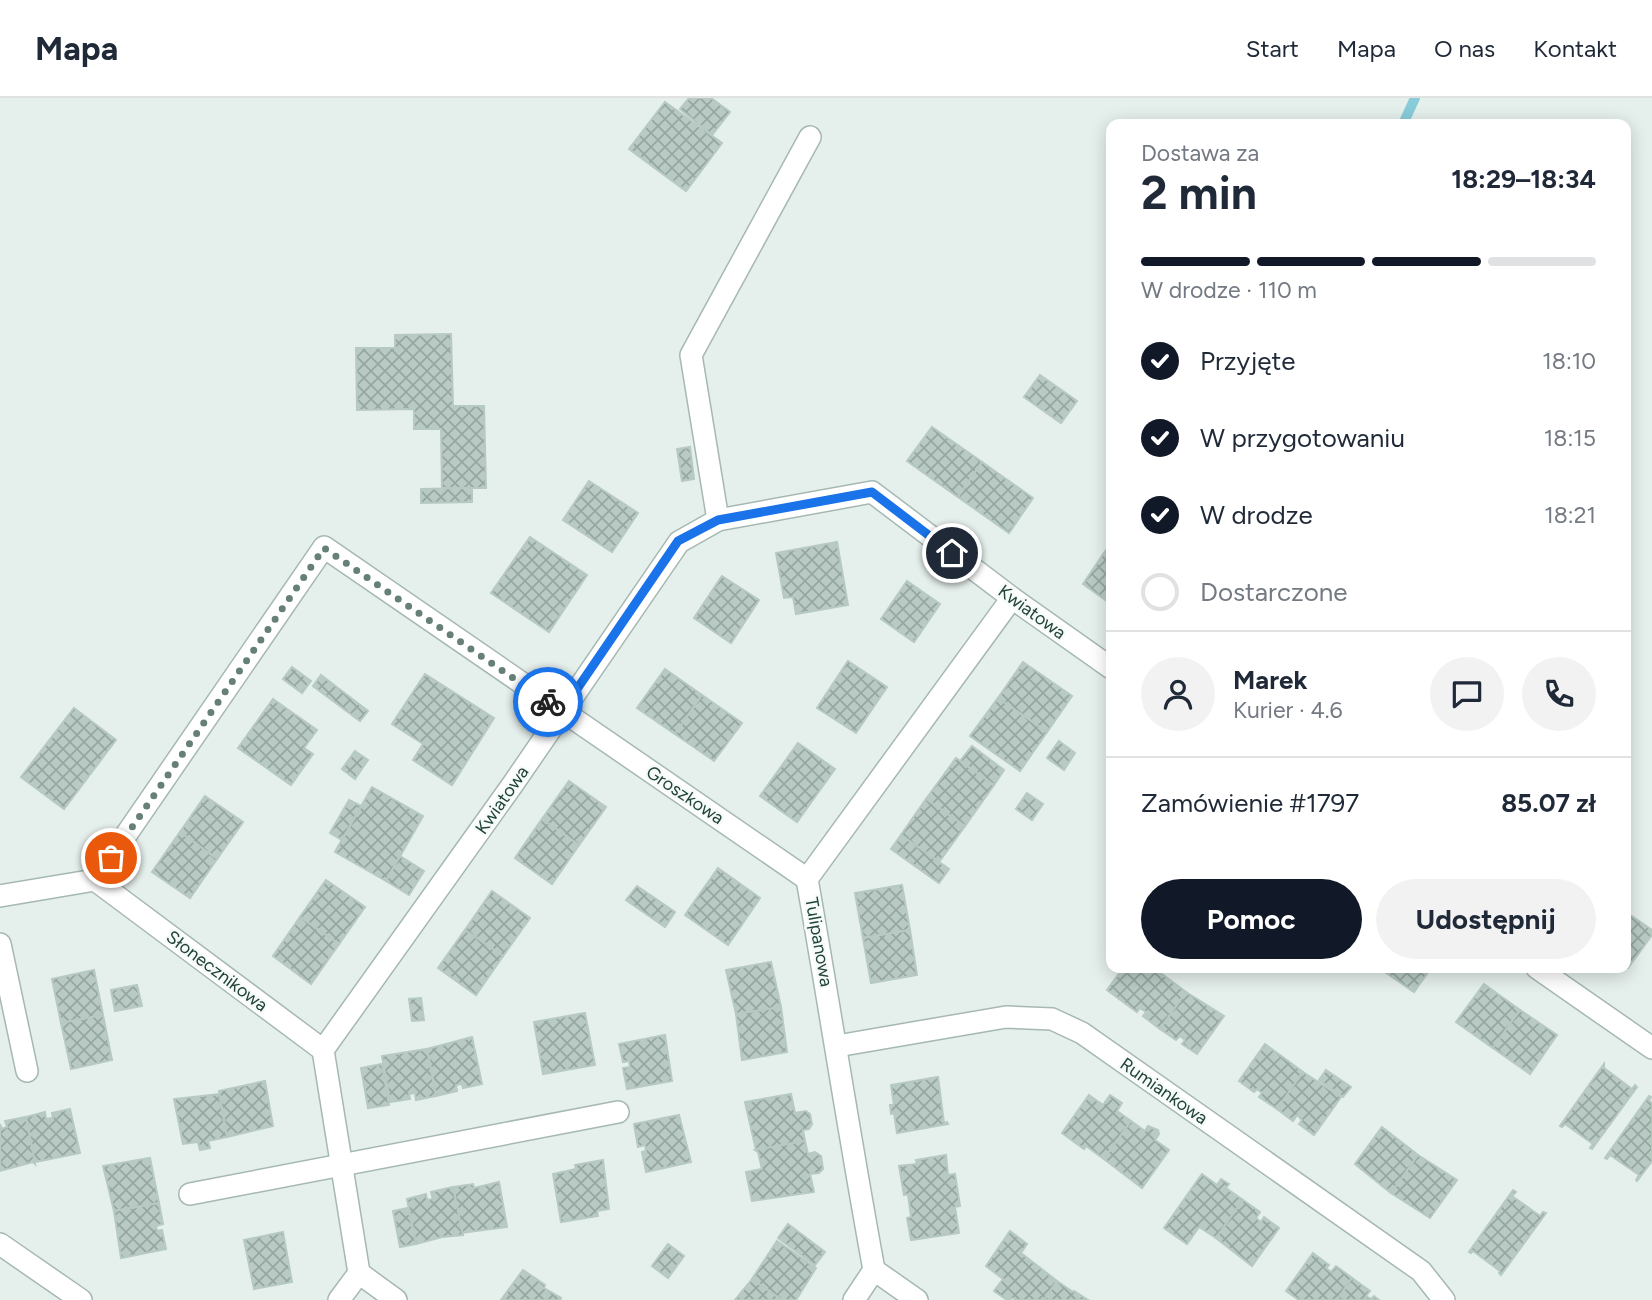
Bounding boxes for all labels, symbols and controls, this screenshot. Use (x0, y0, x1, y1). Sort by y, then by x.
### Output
text: Mapa (35, 29, 118, 68)
text: Start (1246, 34, 1299, 63)
text: Mapa (1337, 34, 1396, 63)
text: O nas (1434, 34, 1495, 63)
text: Kontakt (1533, 34, 1617, 63)
text: Dostawa za (1141, 139, 1259, 167)
text: 18:29–18:34 (1451, 163, 1596, 195)
text: 2 min (1141, 165, 1257, 221)
text: W drodze · 110 m (1141, 276, 1317, 304)
icon: check (1141, 342, 1179, 380)
text: Przyjęte (1200, 345, 1295, 377)
text: 18:10 (1542, 347, 1596, 375)
icon: check (1141, 419, 1179, 457)
text: W przygotowaniu (1200, 422, 1405, 454)
text: 18:15 (1544, 424, 1596, 452)
icon: check (1141, 496, 1179, 534)
text: W drodze (1200, 499, 1313, 531)
text: 18:21 (1544, 501, 1596, 529)
pin (922, 523, 982, 583)
icon: home (933, 534, 971, 572)
text: Dostarczone (1200, 576, 1348, 608)
street label: Kwiatowa (994, 580, 1070, 644)
button: person (1141, 657, 1215, 731)
button: chat (1430, 657, 1504, 731)
button: phone (1522, 657, 1596, 731)
text: Marek (1233, 664, 1307, 696)
courier (513, 667, 583, 737)
icon: bike (529, 683, 567, 721)
text: Kurier · 4.6 (1233, 696, 1343, 724)
street label: Groszkowa (642, 761, 728, 829)
street label: Kwiatowa (471, 762, 533, 838)
text: Zamówienie #1797 (1141, 787, 1359, 819)
text: 85.07 zł (1501, 787, 1596, 819)
pin (81, 828, 141, 888)
icon: bag (92, 839, 130, 877)
button: Pomoc (1141, 879, 1362, 959)
button: Udostępnij (1376, 879, 1596, 959)
street label: Tulipanowa (800, 896, 838, 988)
street label: Słonecznikowa (162, 926, 272, 1016)
street label: Rumiankowa (1116, 1053, 1212, 1129)

